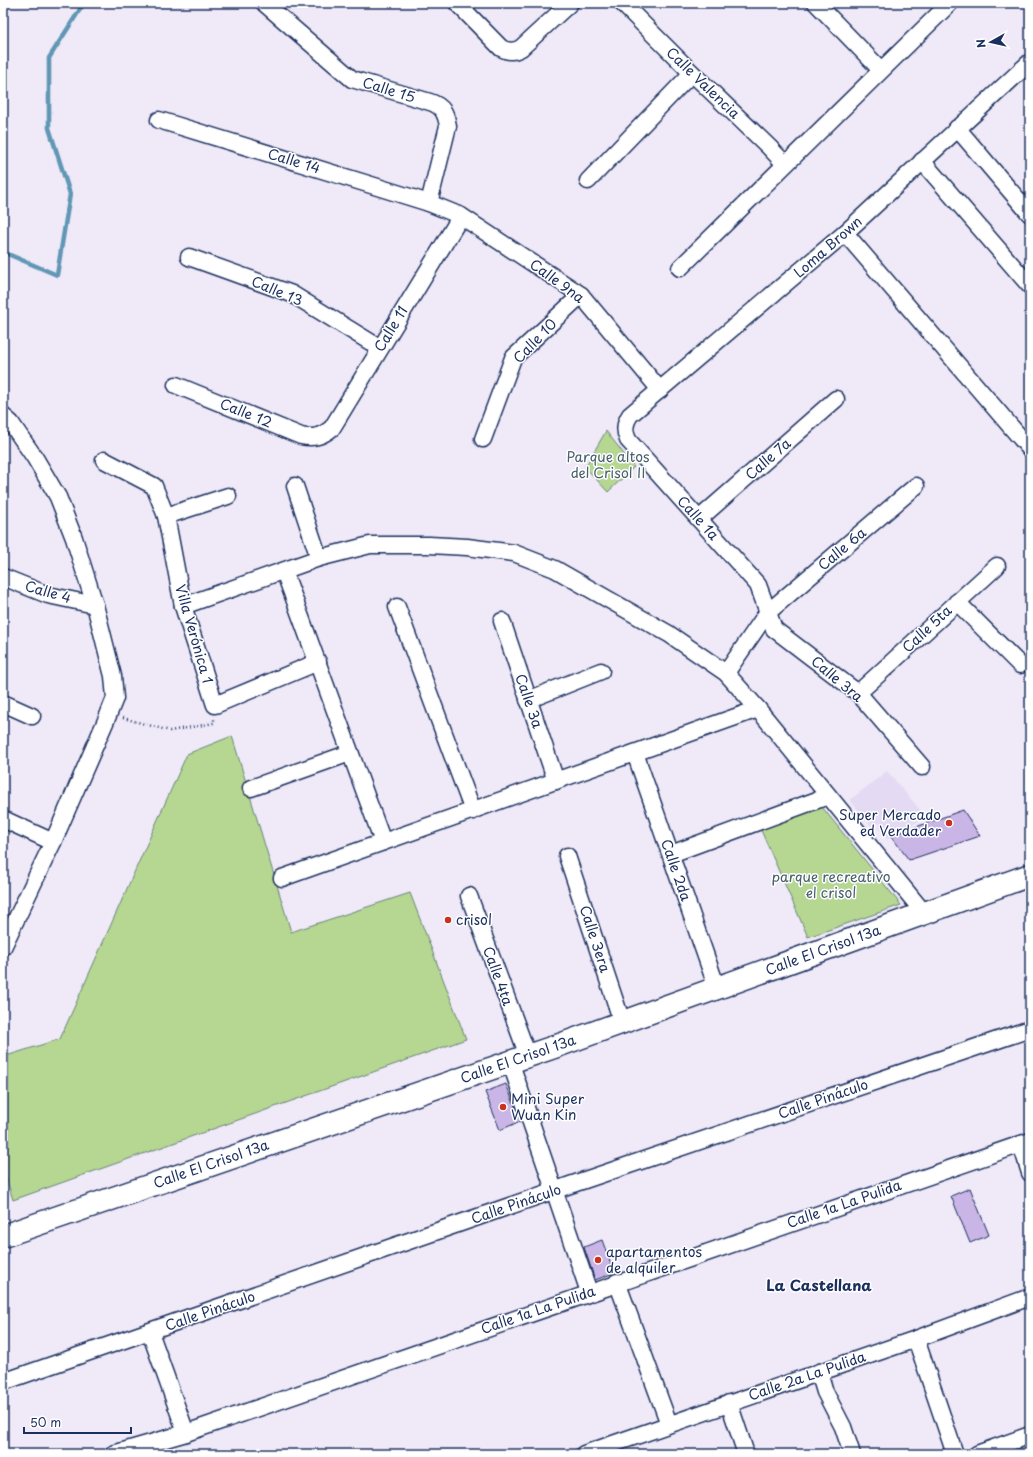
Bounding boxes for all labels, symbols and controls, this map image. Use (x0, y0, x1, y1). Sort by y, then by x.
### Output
north arrow (971, 22, 1011, 62)
text: N (972, 38, 990, 49)
street label: Calle Valencia (662, 42, 745, 124)
street label: Calle 15 (360, 72, 418, 108)
street label: Calle 14 (265, 143, 323, 178)
street label: Loma Brown (789, 211, 867, 282)
street label: Calle 9na (526, 254, 589, 308)
street label: Calle 13 (248, 270, 306, 311)
street label: Calle 11 (369, 302, 413, 356)
street label: Calle 10 (508, 314, 561, 368)
street label: Calle 12 (217, 393, 276, 433)
street label: Calle 7a (740, 433, 795, 484)
park label: Parque altos del Crisol II (567, 446, 649, 483)
street label: Calle 1a (673, 491, 724, 545)
street label: Calle 6a (813, 522, 871, 575)
street label: Calle 4 (23, 575, 74, 608)
street label: Villa Verónica 1 (170, 582, 219, 686)
street label: Calle 5ta (897, 600, 956, 657)
street label: Calle 3ra (807, 651, 868, 707)
street label: Calle 3a (510, 671, 549, 731)
place label: Super Mercado ed Verdader (839, 804, 942, 841)
marker: Super Mercado ed Verdader (944, 818, 954, 828)
street label: Calle 2da (656, 836, 697, 904)
park label: parque recreativo el crisol (771, 866, 891, 903)
street label: Calle 3era (575, 902, 616, 976)
place label: crisol (456, 909, 492, 930)
marker: crisol (443, 915, 453, 925)
street label: Calle El Crisol 13a (762, 919, 884, 980)
street label: Calle 4ta (478, 943, 519, 1009)
street label: Calle El Crisol 13a (457, 1029, 579, 1088)
street label: Calle Pináculo (775, 1073, 871, 1124)
place label: Mini Super Wuan Kin (511, 1088, 585, 1125)
marker: Mini Super Wuan Kin (498, 1102, 508, 1112)
street label: Calle El Crisol 13a (150, 1134, 272, 1193)
street label: Calle 1a La Pulida (784, 1174, 904, 1233)
street label: Calle Pináculo (468, 1178, 564, 1229)
place label: apartamentos de alquiler (606, 1241, 702, 1278)
marker: apartamentos de alquiler (593, 1255, 603, 1265)
district label: La Castellana (766, 1273, 872, 1296)
street label: Calle 1a La Pulida (478, 1280, 598, 1339)
street label: Calle Pináculo (162, 1285, 258, 1336)
street label: Calle 2a La Pulida (745, 1346, 868, 1405)
scale bar (24, 1409, 131, 1435)
text: 50 m (30, 1413, 61, 1431)

